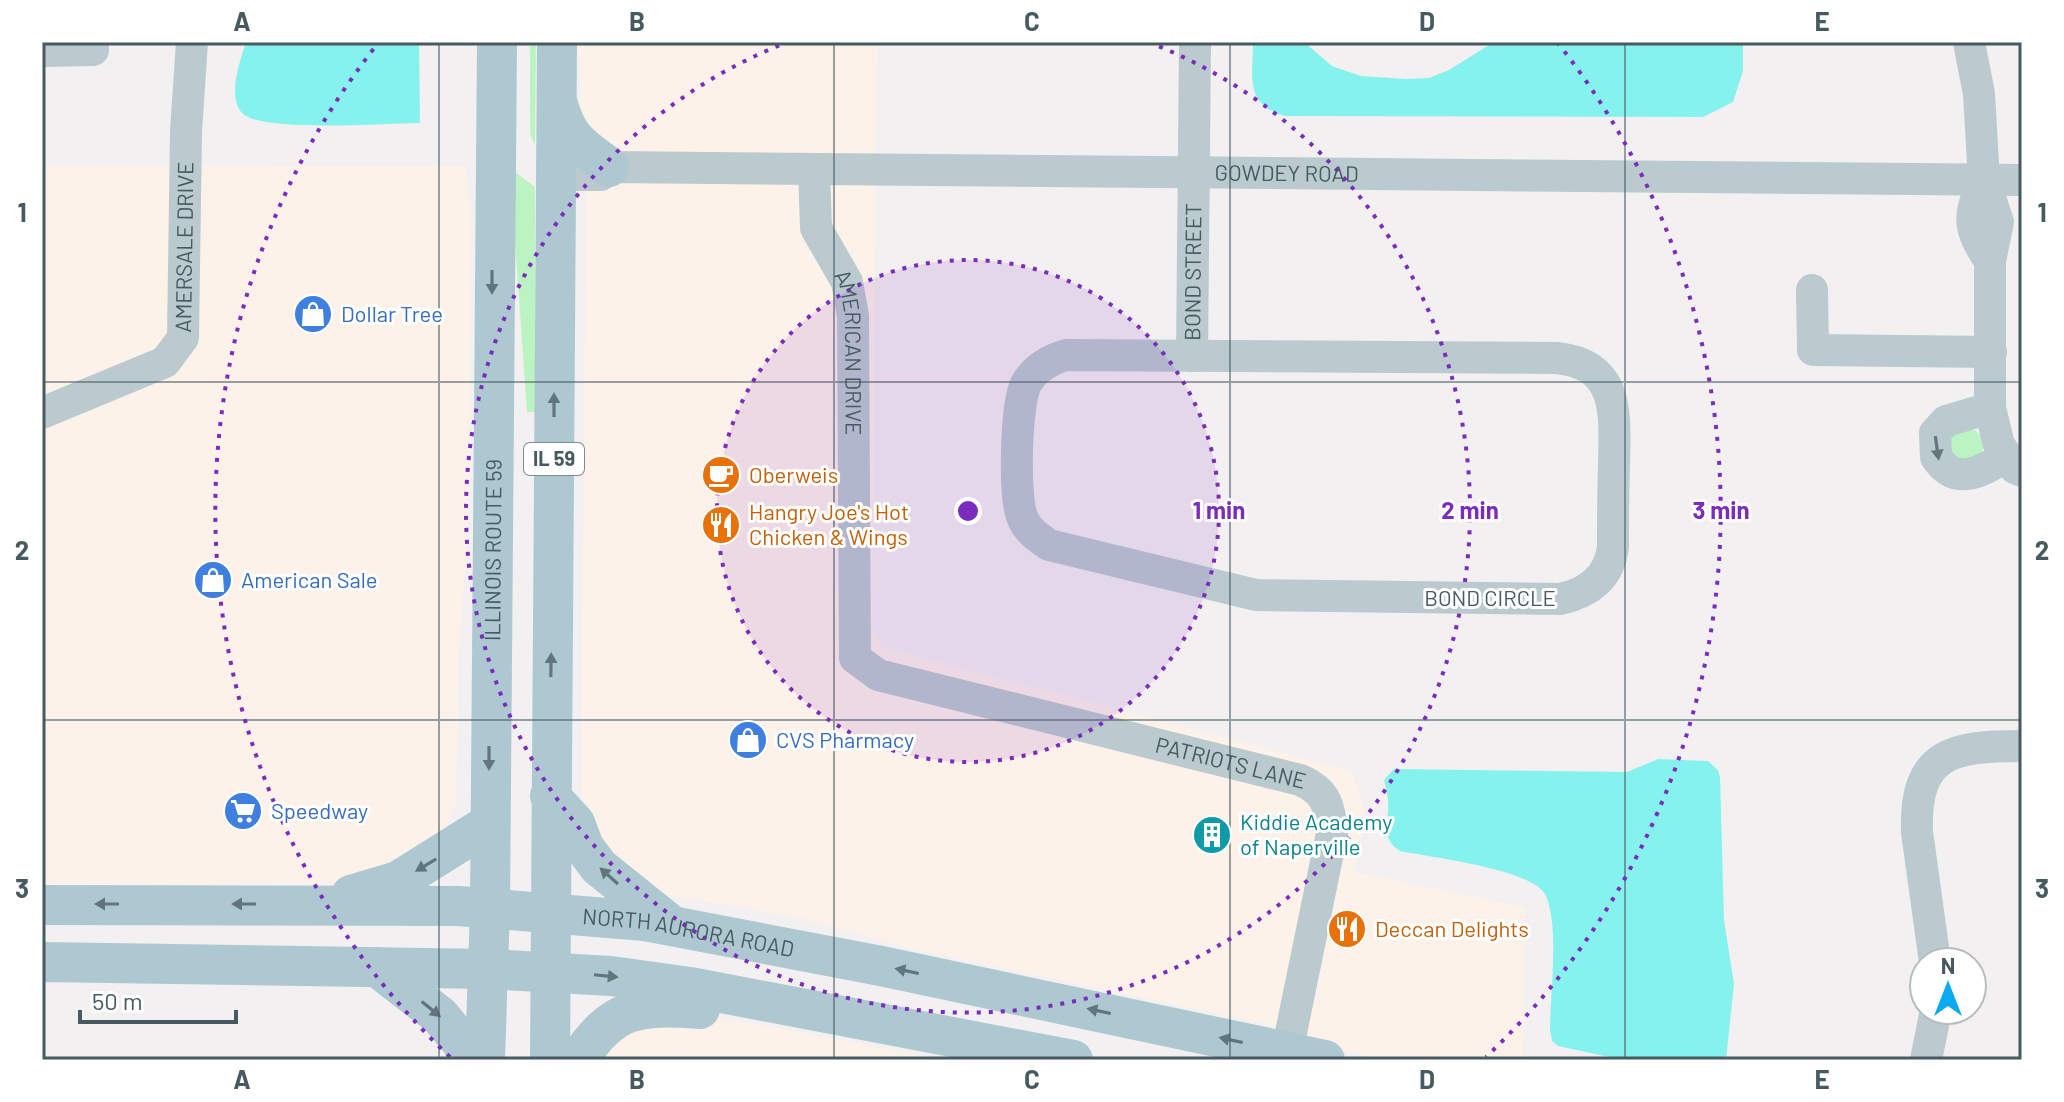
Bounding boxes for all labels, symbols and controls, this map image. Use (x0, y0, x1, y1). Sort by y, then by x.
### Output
text: A (233, 5, 251, 36)
text: B (629, 5, 645, 36)
text: C (1024, 5, 1040, 36)
text: D (1419, 5, 1435, 36)
text: E (1814, 5, 1830, 36)
street label: GOWDEY ROAD (1215, 159, 1359, 186)
street label: AMERSALE DRIVE (169, 161, 198, 333)
text: 1 (17, 196, 27, 227)
text: 1 (2037, 196, 2047, 227)
street label: BOND STREET (1178, 203, 1205, 341)
street label: AMERICAN DRIVE (830, 264, 868, 435)
one-way arrow (486, 270, 498, 295)
shop icon: Dollar Tree (292, 293, 334, 335)
place label: Dollar Tree (341, 300, 443, 326)
one-way arrow (548, 392, 560, 417)
one-way arrow (1931, 435, 1944, 460)
road number: IL 59 (524, 443, 584, 475)
cafe icon: Oberweis (700, 454, 742, 496)
street label: ILLINOIS ROUTE 59 (478, 459, 506, 641)
place label: Oberweis (749, 461, 838, 487)
text: 1 min (1193, 495, 1245, 524)
text: 2 min (1441, 495, 1499, 524)
text: 3 min (1692, 495, 1750, 524)
centre of rings (954, 497, 982, 525)
place label: Hangry Joe's Hot Chicken & Wings (749, 498, 909, 549)
restaurant icon: Hangry Joe's Hot Chicken & Wings (700, 504, 742, 546)
text: 2 (15, 534, 29, 565)
text: 2 (2035, 534, 2049, 565)
shop icon: American Sale (192, 559, 234, 601)
place label: American Sale (241, 566, 378, 592)
street label: BOND CIRCLE (1424, 584, 1556, 610)
one-way arrow (545, 652, 558, 677)
shop icon: CVS Pharmacy (727, 719, 769, 761)
place label: CVS Pharmacy (776, 726, 914, 752)
street label: PATRIOTS LANE (1153, 731, 1309, 793)
one-way arrow (483, 746, 495, 771)
supermarket icon: Speedway (222, 790, 264, 832)
place label: Speedway (271, 797, 368, 823)
place label: Kiddie Academy of Naperville (1240, 808, 1392, 859)
building icon: Kiddie Academy of Naperville (1191, 814, 1233, 856)
one-way arrow (415, 857, 437, 871)
one-way arrow (600, 867, 619, 885)
text: 3 (15, 872, 29, 903)
text: 3 (2035, 872, 2049, 903)
one-way arrow (94, 898, 119, 910)
one-way arrow (231, 898, 256, 910)
street label: NORTH AURORA ROAD (582, 902, 796, 961)
restaurant icon: Deccan Delights (1326, 908, 1368, 950)
place label: Deccan Delights (1375, 915, 1529, 941)
north arrow (1908, 946, 1988, 1026)
text: N (1941, 952, 1955, 978)
one-way arrow (895, 965, 920, 977)
one-way arrow (594, 970, 619, 983)
scale bar (80, 974, 236, 1024)
text: 50 m (92, 986, 143, 1015)
one-way arrow (421, 1000, 441, 1017)
one-way arrow (1086, 1004, 1111, 1017)
one-way arrow (1219, 1033, 1244, 1046)
text: A (233, 1063, 251, 1094)
text: B (629, 1063, 645, 1094)
text: C (1024, 1063, 1040, 1094)
text: D (1419, 1063, 1435, 1094)
text: E (1814, 1063, 1830, 1094)

